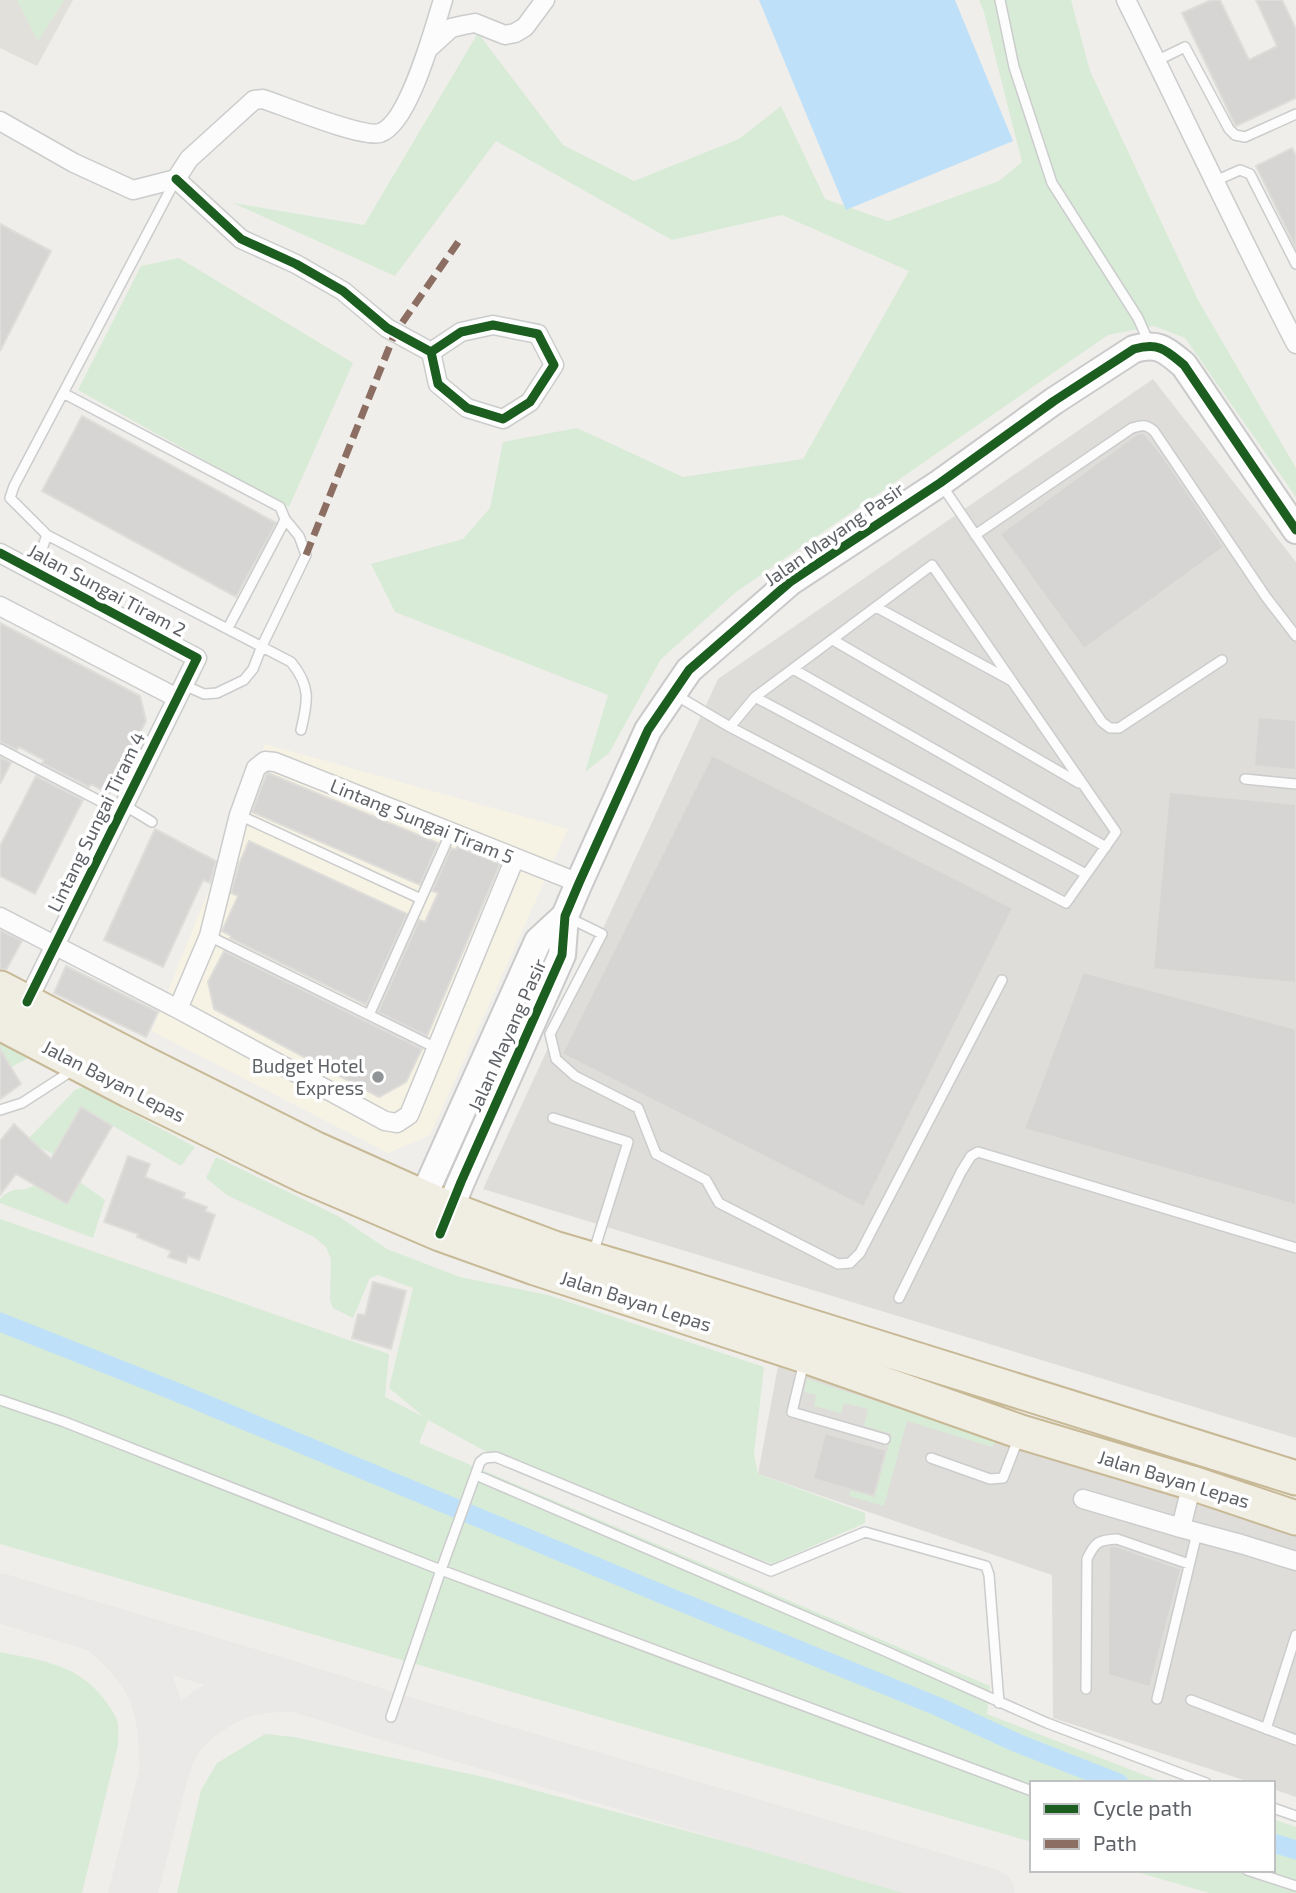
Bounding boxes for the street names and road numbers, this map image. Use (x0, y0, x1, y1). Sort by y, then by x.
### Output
street label: Jalan Mayang Pasir (759, 477, 908, 590)
street label: Jalan Sungai Tiram 2 (24, 538, 190, 641)
street label: Lintang Sungai Tiram 4 (42, 728, 149, 916)
street label: Lintang Sungai Tiram 5 (327, 773, 517, 868)
street label: Jalan Mayang Pasir (462, 954, 551, 1115)
street label: Jalan Bayan Lepas (39, 1035, 189, 1126)
street label: Jalan Bayan Lepas (558, 1265, 714, 1336)
street label: Jalan Bayan Lepas (1096, 1445, 1253, 1512)

